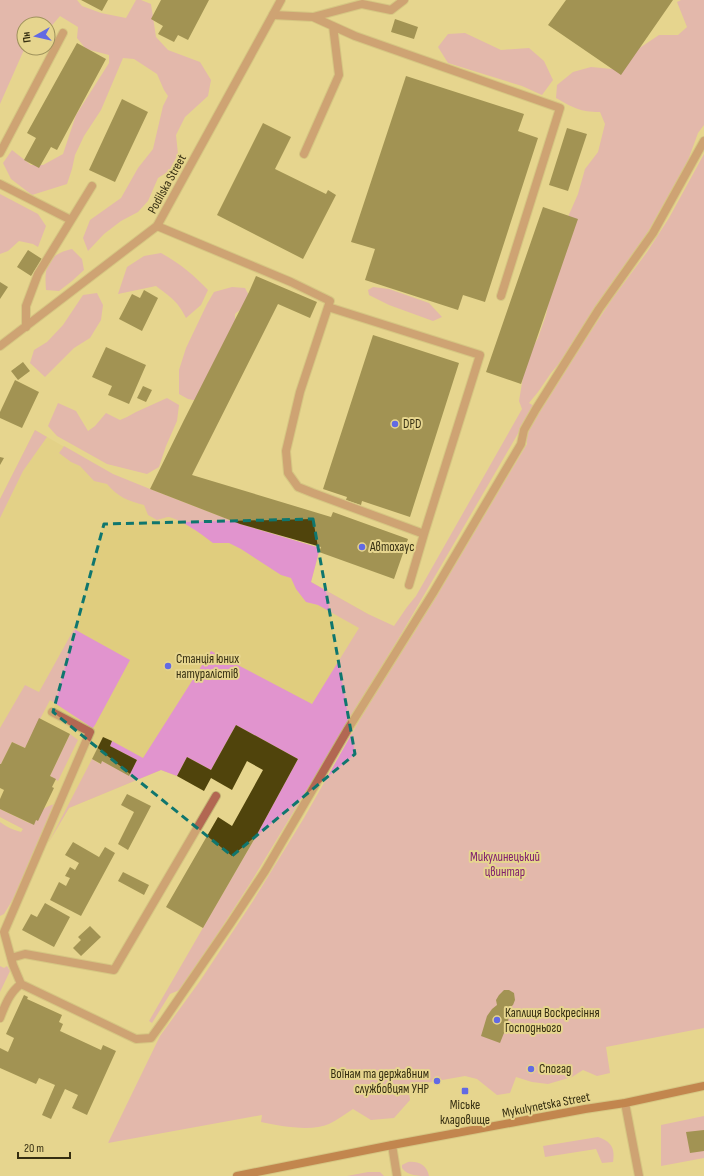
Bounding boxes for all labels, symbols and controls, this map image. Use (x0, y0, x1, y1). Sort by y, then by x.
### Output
north arrow (16, 16, 56, 56)
text: Пн (19, 31, 34, 43)
street label: Podilska Street (144, 152, 190, 216)
place label: DPD (403, 416, 421, 432)
marker: DPD (390, 419, 400, 429)
place label: Автохаус (369, 539, 414, 555)
marker: Автохаус (357, 542, 367, 552)
place label: Станція юних натуралістів (176, 651, 239, 682)
marker: Станція юних натуралістів (163, 661, 173, 671)
park label: Микулинецький цвинтар (470, 849, 540, 880)
place label: Каплиця Воскресіння Господнього (505, 1005, 599, 1036)
marker: Каплиця Воскресіння Господнього (492, 1015, 502, 1025)
place label: Спогад (539, 1061, 571, 1077)
marker: Спогад (526, 1064, 536, 1074)
place label: Воїнам та державним службовцям УНР (331, 1066, 430, 1097)
marker: Воїнам та державним службовцям УНР (432, 1076, 442, 1086)
marker: Міське кладовище (460, 1086, 470, 1096)
street label: Mykulynetska Street (501, 1089, 591, 1121)
place label: Міське кладовище (440, 1097, 490, 1128)
scale bar (18, 1134, 70, 1160)
text: 20 m (24, 1141, 44, 1156)

